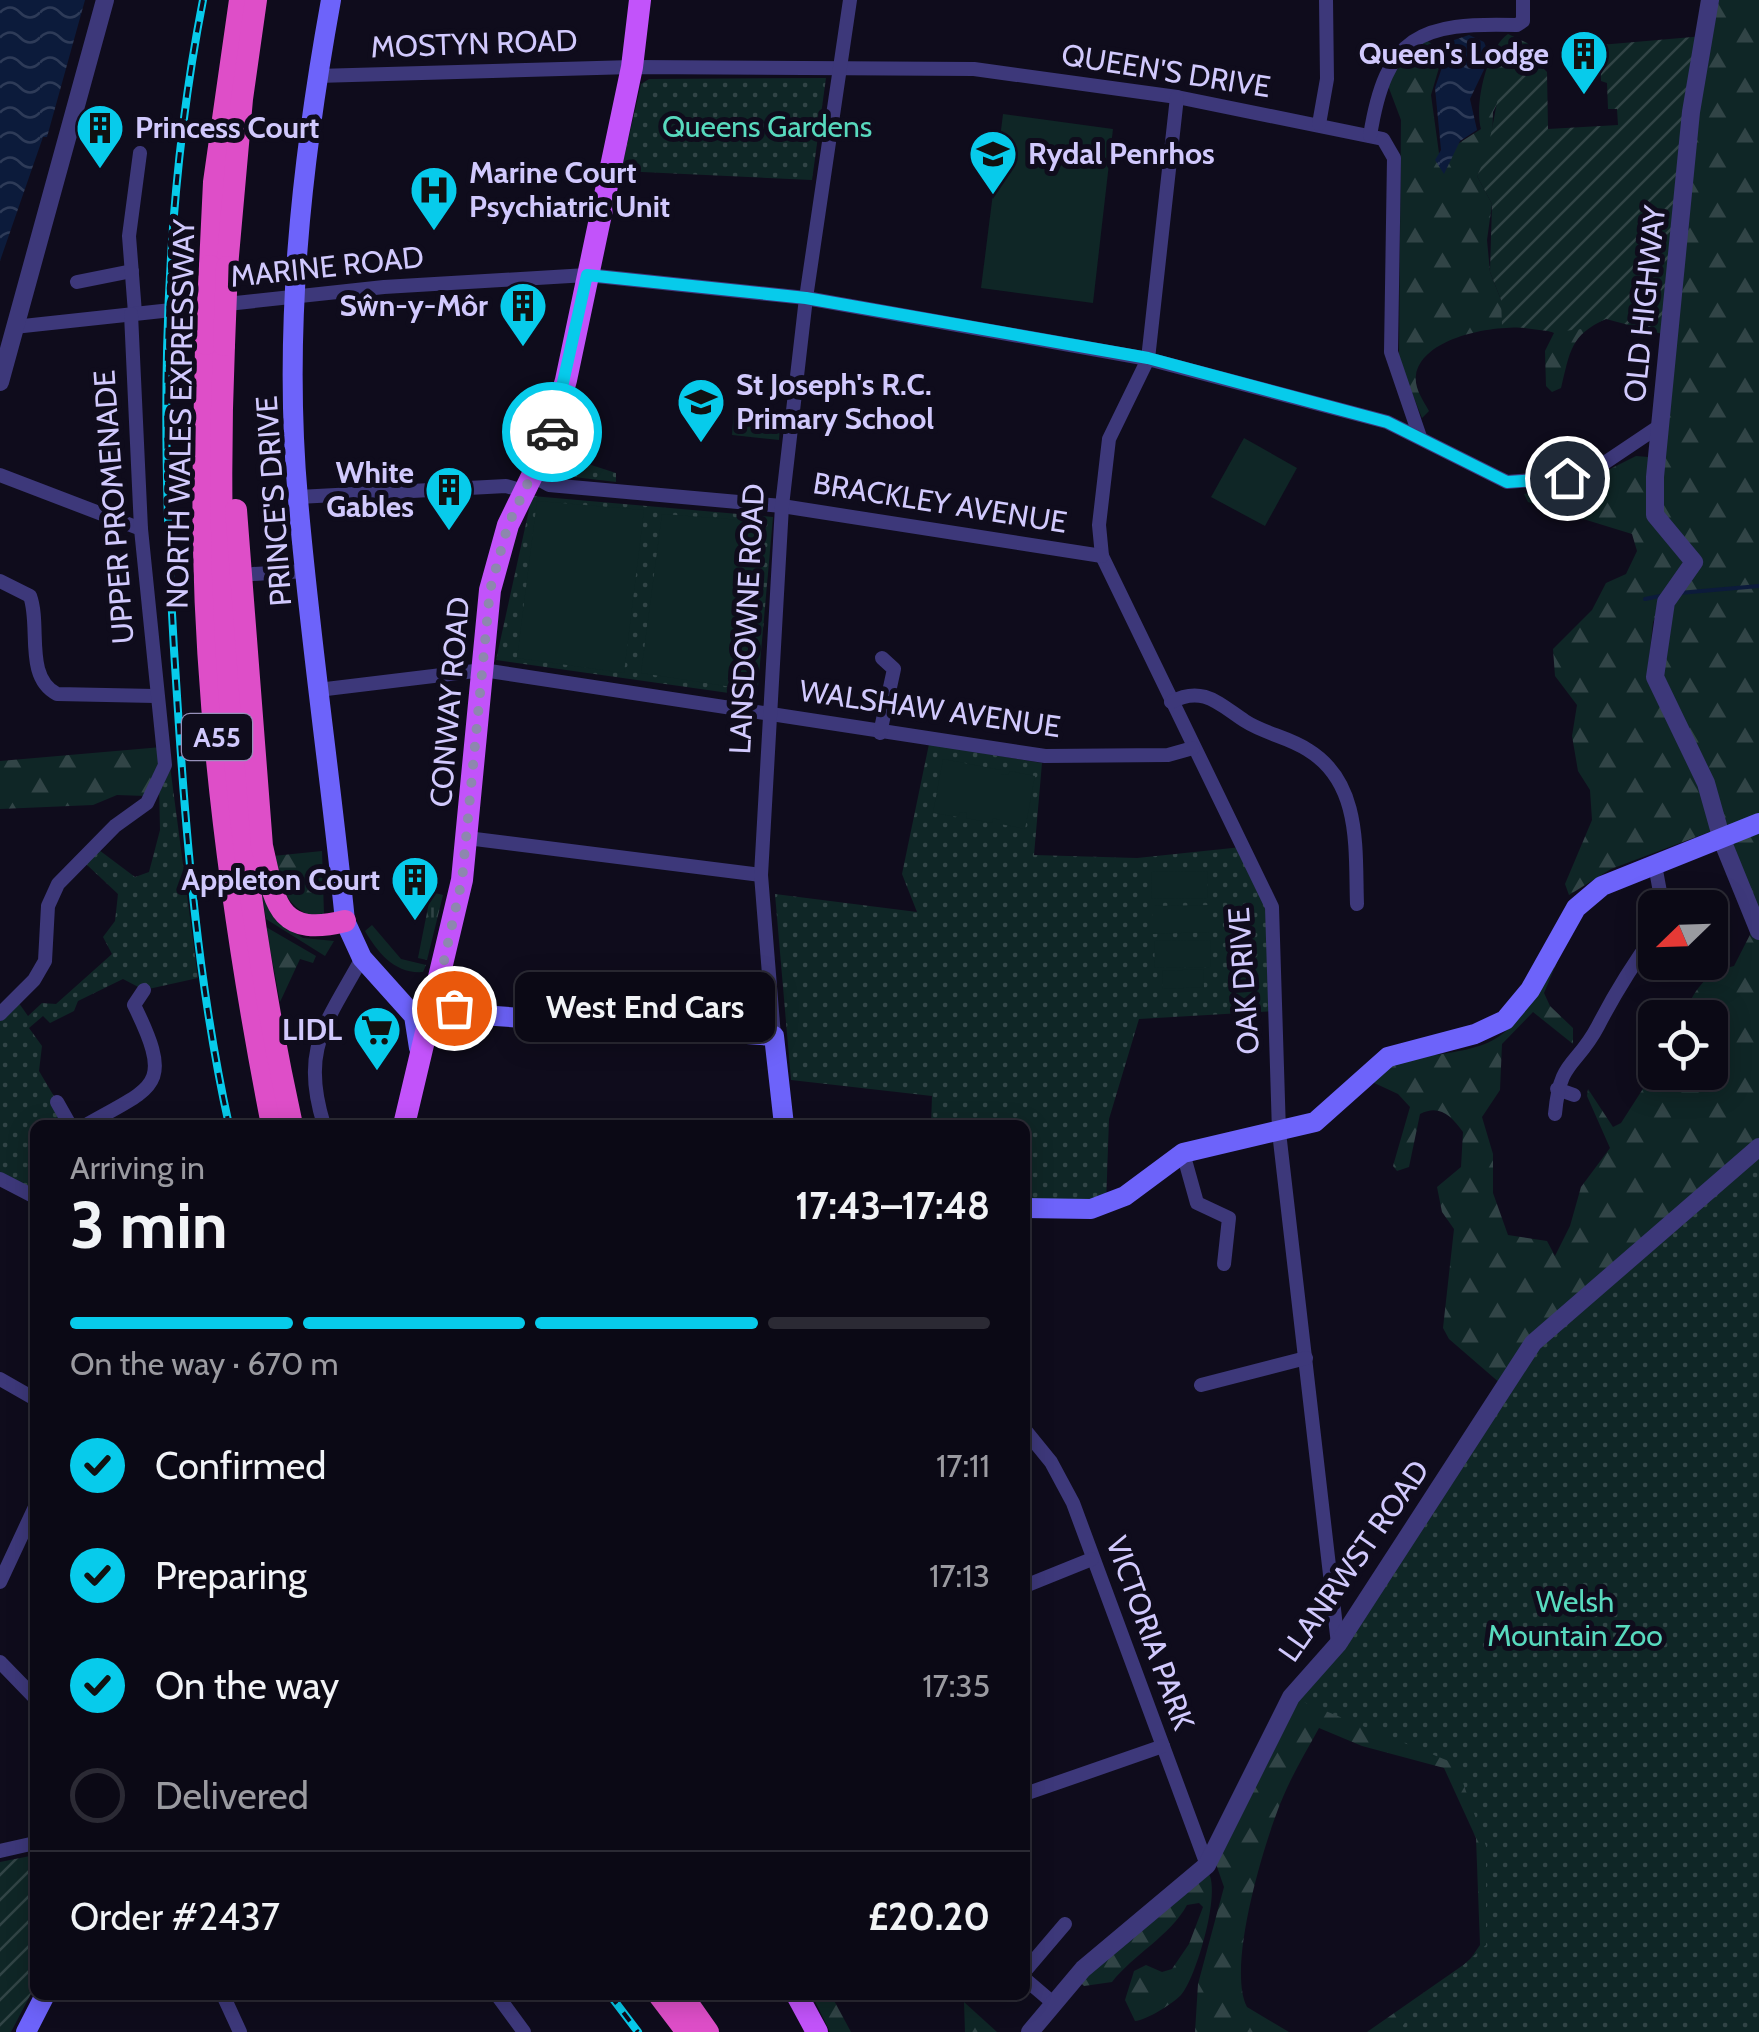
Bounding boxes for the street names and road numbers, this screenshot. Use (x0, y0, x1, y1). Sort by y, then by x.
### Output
street label: MOSTYN ROAD (370, 21, 578, 66)
street label: QUEEN'S DRIVE (1059, 36, 1273, 105)
street label: OLD HIGHWAY (1616, 203, 1673, 404)
street label: NORTH WALES EXPRESSWAY (159, 218, 202, 609)
street label: MARINE ROAD (228, 238, 425, 295)
street label: UPPER PROMENADE (85, 369, 142, 645)
street label: PRINCE'S DRIVE (248, 394, 299, 608)
street label: BRACKLEY AVENUE (811, 464, 1070, 541)
street label: LANSDOWNE ROAD (721, 483, 772, 755)
street label: CONWAY ROAD (422, 595, 477, 809)
street label: WALSHAW AVENUE (797, 672, 1063, 745)
road number: A55 (182, 714, 252, 760)
street label: OAK DRIVE (1220, 906, 1267, 1056)
street label: LLANRWST ROAD (1270, 1453, 1437, 1669)
street label: VICTORIA PARK (1098, 1531, 1203, 1735)

